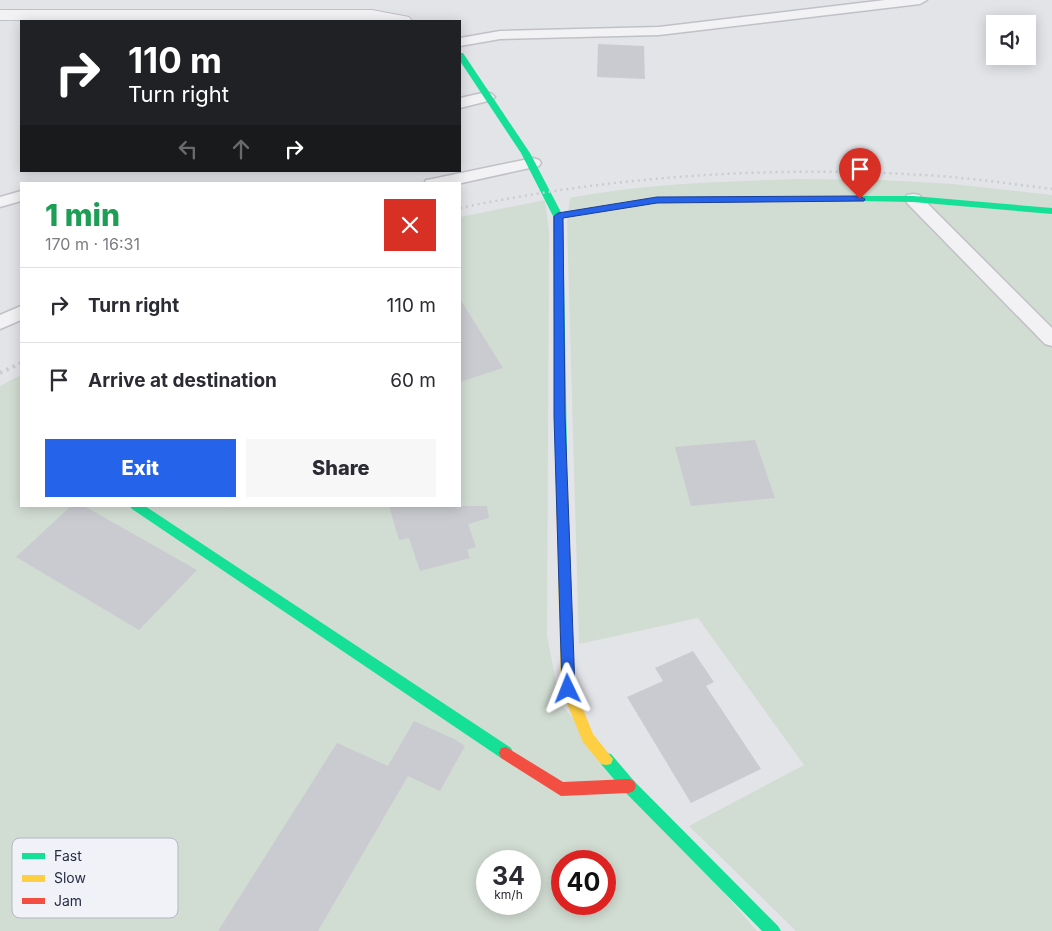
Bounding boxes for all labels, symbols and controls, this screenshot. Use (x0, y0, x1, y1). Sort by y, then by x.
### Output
map controls (986, 15, 1036, 65)
button: sound (986, 15, 1036, 65)
text: 110 m (128, 39, 222, 81)
icon: right (45, 40, 110, 105)
text: Turn right (128, 81, 229, 107)
icon: left (174, 135, 202, 163)
icon: ahead (227, 135, 255, 163)
icon: right (280, 135, 308, 163)
pin (839, 148, 881, 199)
icon: arrive (846, 155, 874, 183)
text: 1 min (45, 197, 120, 233)
button: close (384, 199, 436, 251)
text: 170 m · 16:31 (45, 234, 140, 254)
icon: right (45, 291, 73, 319)
text: Turn right (88, 294, 179, 317)
text: 110 m (387, 294, 436, 317)
icon: arrive (45, 366, 73, 394)
text: Arrive at destination (88, 369, 277, 392)
text: 60 m (390, 369, 436, 392)
button: Exit (45, 439, 236, 497)
button: Share (246, 439, 436, 497)
position arrow (541, 662, 593, 714)
legend (12, 838, 178, 918)
text: Fast (54, 847, 82, 864)
speed limit sign: 40 (551, 850, 616, 915)
text: 34 (492, 861, 525, 891)
text: Slow (54, 869, 86, 886)
text: km/h (494, 887, 523, 902)
text: Jam (54, 892, 82, 909)

